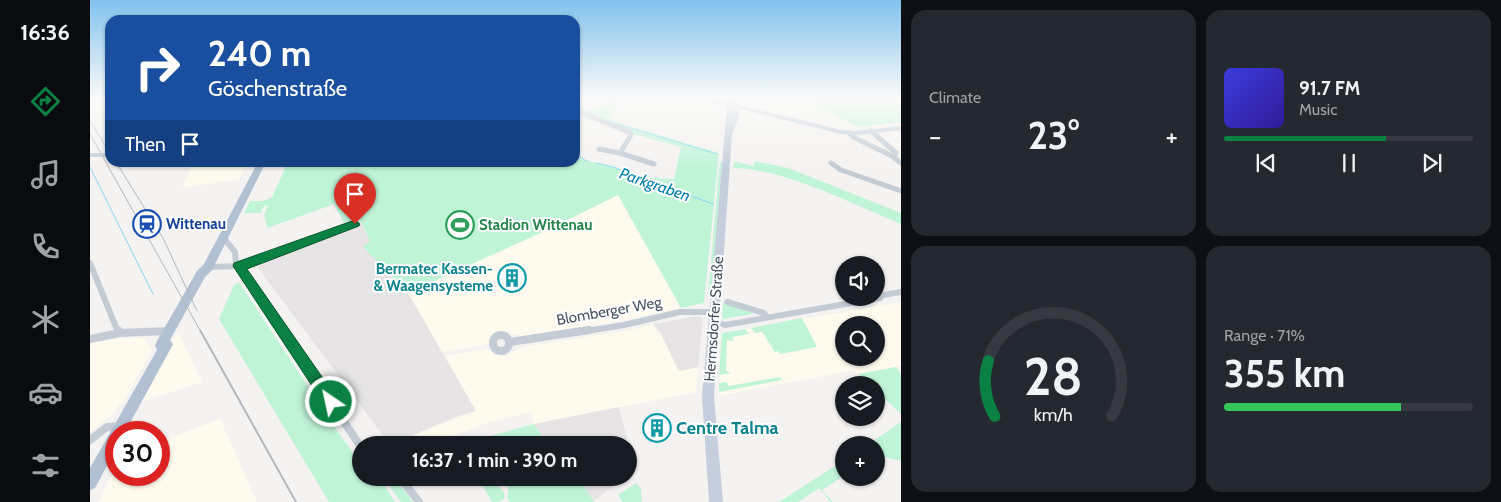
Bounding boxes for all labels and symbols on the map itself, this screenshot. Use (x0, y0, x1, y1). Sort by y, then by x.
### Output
water label: Parkgraben (617, 164, 693, 205)
pin (334, 173, 376, 224)
station icon: Wittenau (132, 209, 162, 239)
sports icon: Stadion Wittenau (445, 210, 475, 240)
place label: Wittenau (166, 215, 226, 233)
place label: Stadion Wittenau (479, 216, 593, 234)
street label: Hermsdorfer Straße (701, 255, 727, 382)
place label: Bermatec Kassen- & Waagensysteme (374, 260, 493, 295)
building icon: Bermatec Kassen- & Waagensysteme (497, 263, 527, 293)
street label: Blomberger Weg (555, 293, 663, 329)
position arrow (304, 375, 356, 427)
building icon: Centre Talma (642, 413, 672, 443)
place label: Centre Talma (676, 417, 779, 439)
speed limit sign: 30 (105, 421, 170, 486)

